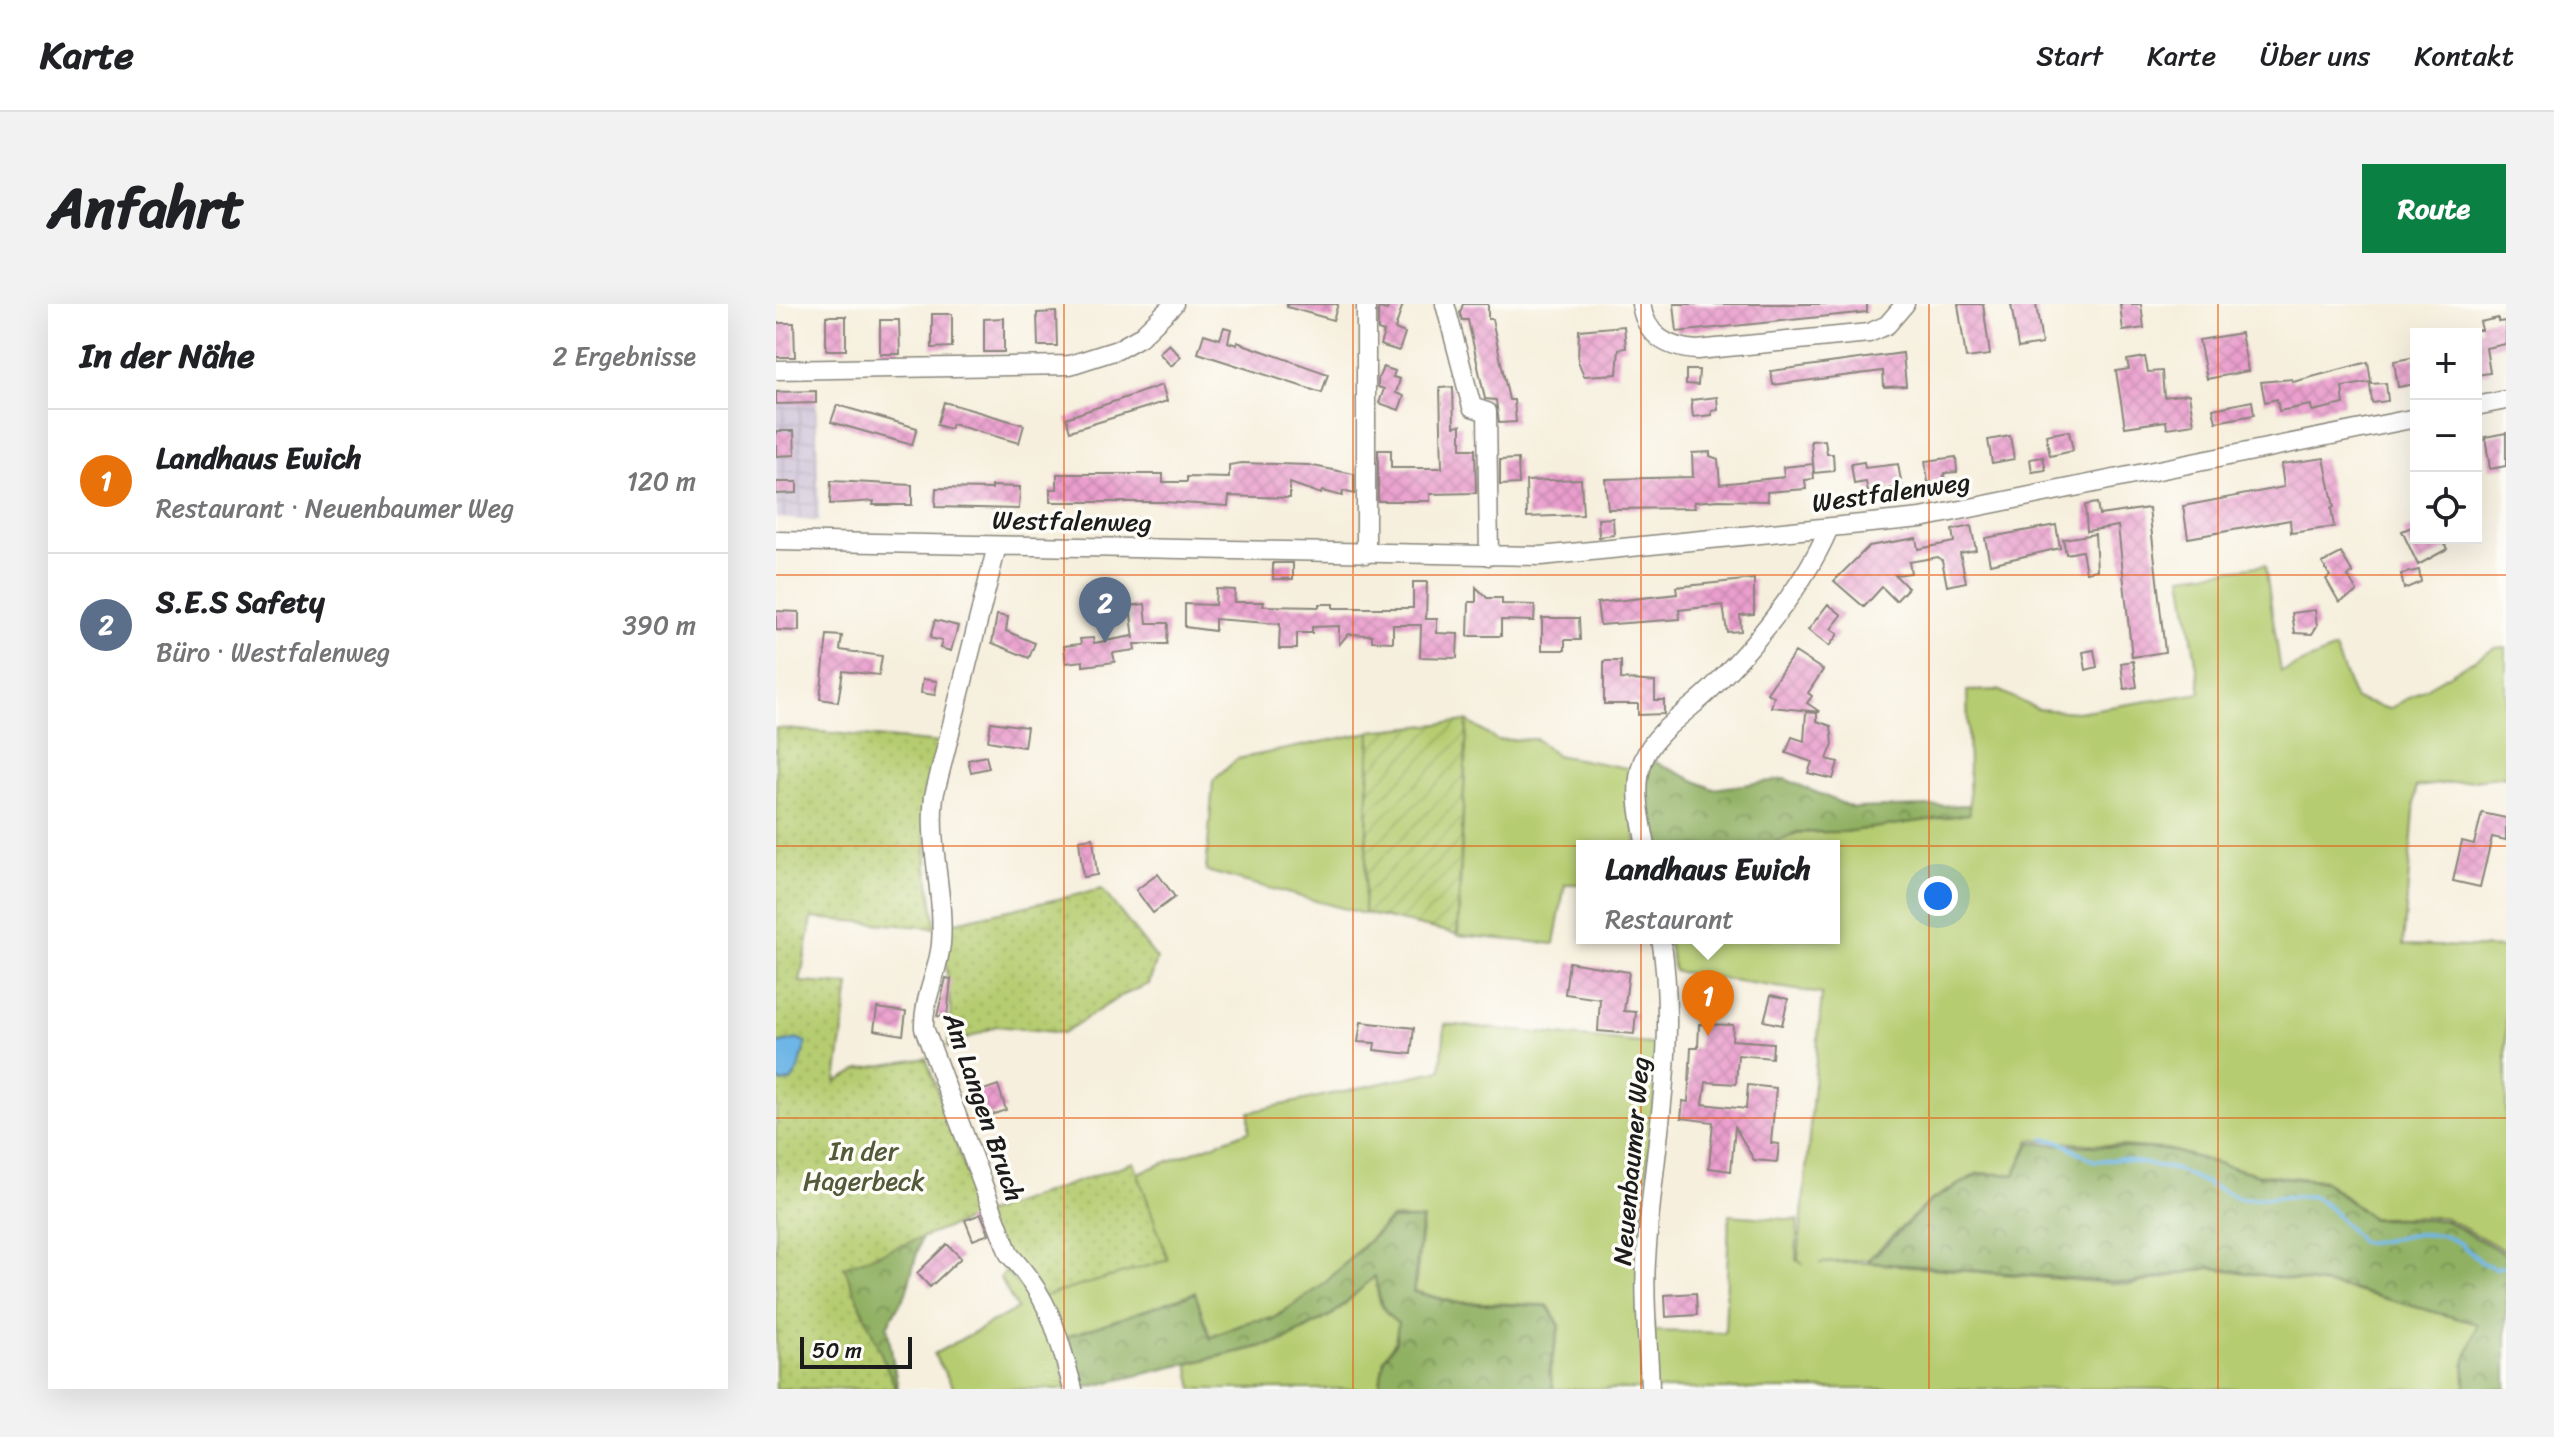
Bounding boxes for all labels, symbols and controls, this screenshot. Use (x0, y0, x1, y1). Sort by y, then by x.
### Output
text: Karte (40, 22, 134, 89)
text: Start (2036, 31, 2103, 80)
text: Karte (2147, 31, 2216, 80)
text: Über uns (2260, 31, 2370, 80)
text: Kontakt (2414, 31, 2514, 80)
text: Anfahrt (48, 159, 244, 258)
button: Route (2362, 164, 2506, 253)
text: In der Nähe (80, 326, 255, 386)
map controls (2410, 328, 2482, 544)
button: + (2410, 328, 2482, 400)
text: 2 Ergebnisse (552, 333, 696, 379)
button: − (2410, 400, 2482, 472)
text: Landhaus Ewich (156, 431, 362, 485)
text: 1 (100, 458, 112, 504)
text: 120 m (627, 458, 696, 504)
street label: Westfalenweg (1809, 458, 1973, 526)
button: locate (2410, 472, 2482, 544)
text: Restaurant · Neuenbaumer Weg (156, 485, 514, 531)
street label: Westfalenweg (992, 497, 1152, 545)
text: S.E.S Safety (156, 575, 325, 629)
pin: 2 (1079, 577, 1131, 643)
text: 2 (98, 602, 114, 648)
text: 390 m (623, 602, 696, 648)
text: Büro · Westfalenweg (156, 629, 390, 675)
popup (1576, 840, 1840, 944)
text: Landhaus Ewich (1605, 842, 1811, 896)
your location (1918, 876, 1958, 916)
text: Restaurant (1605, 896, 1734, 942)
pin: 1 (1682, 970, 1734, 1036)
street label: Am Langen Bruch (930, 1005, 1038, 1208)
street label: Neuenbaumer Weg (1599, 1055, 1663, 1267)
park label: In der Hagerbeck (803, 1128, 925, 1204)
text: 50 m (812, 1331, 862, 1370)
scale bar (800, 1333, 912, 1369)

